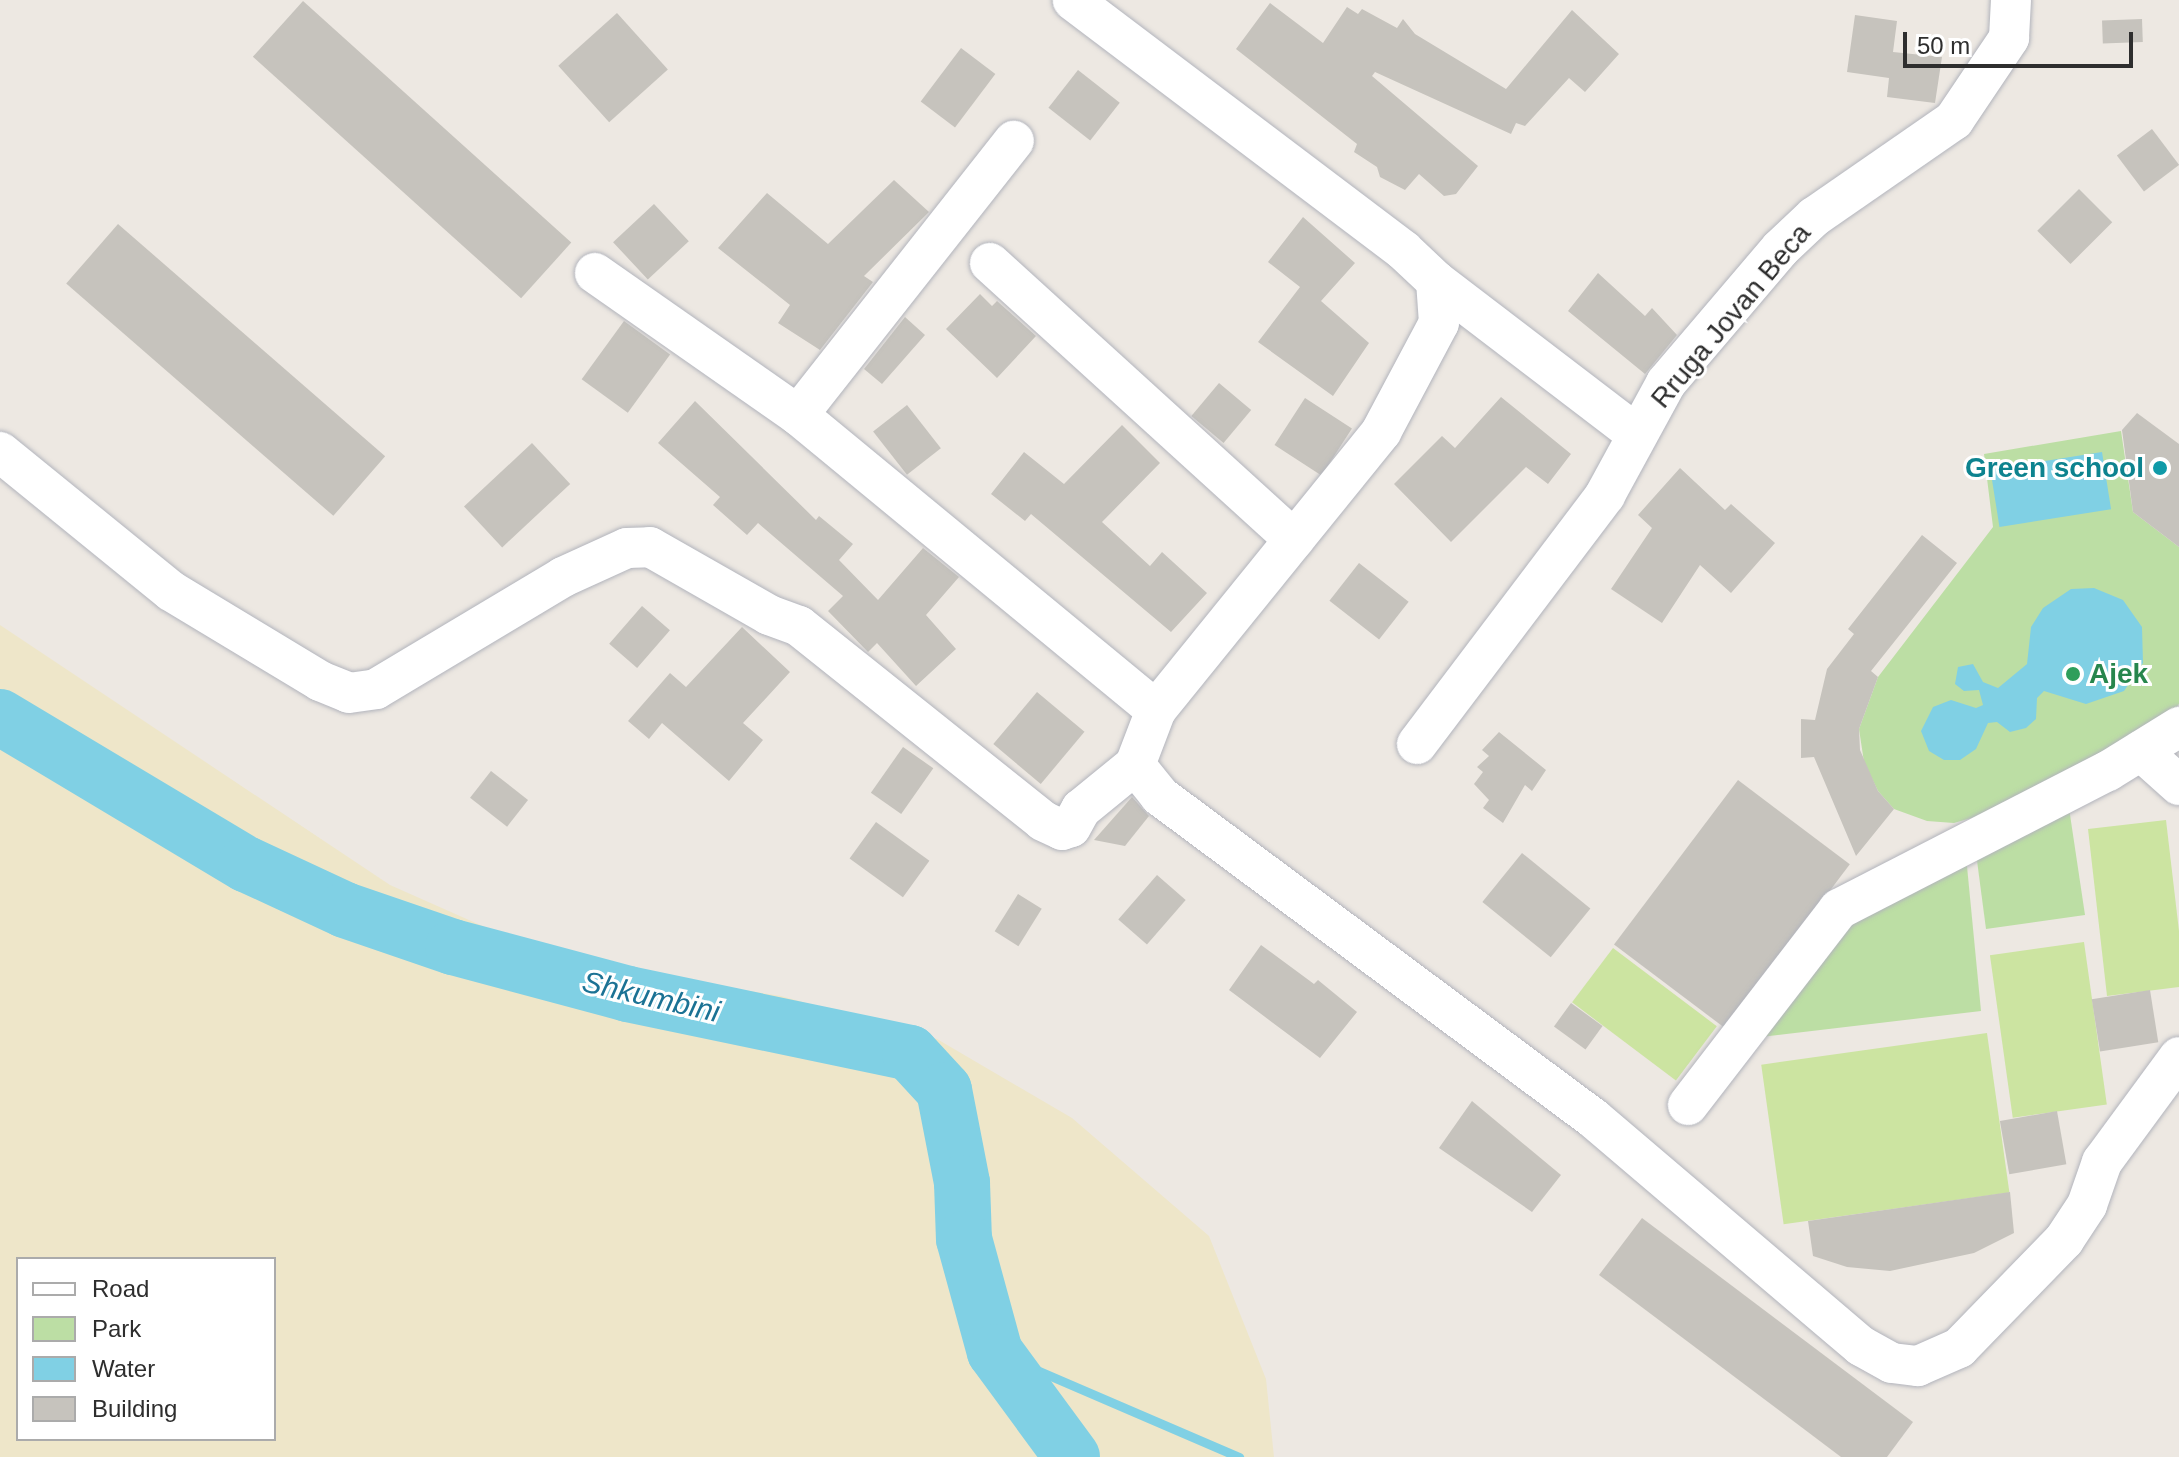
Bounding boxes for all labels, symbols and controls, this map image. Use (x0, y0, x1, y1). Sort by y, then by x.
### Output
scale bar (1907, 16, 2137, 66)
text: 50 m (1917, 32, 1970, 59)
street label: Rruga Jovan Beca (1644, 217, 1818, 415)
place label: Green school (1965, 451, 2144, 485)
marker: Green school (2151, 459, 2169, 477)
place label: Ajek (2089, 657, 2148, 691)
marker: Ajek (2064, 665, 2082, 683)
water label: Shkumbini (579, 964, 723, 1030)
legend (16, 1257, 276, 1441)
text: Road (92, 1275, 149, 1302)
text: Park (92, 1315, 141, 1342)
text: Water (92, 1355, 155, 1382)
text: Building (92, 1395, 177, 1422)

